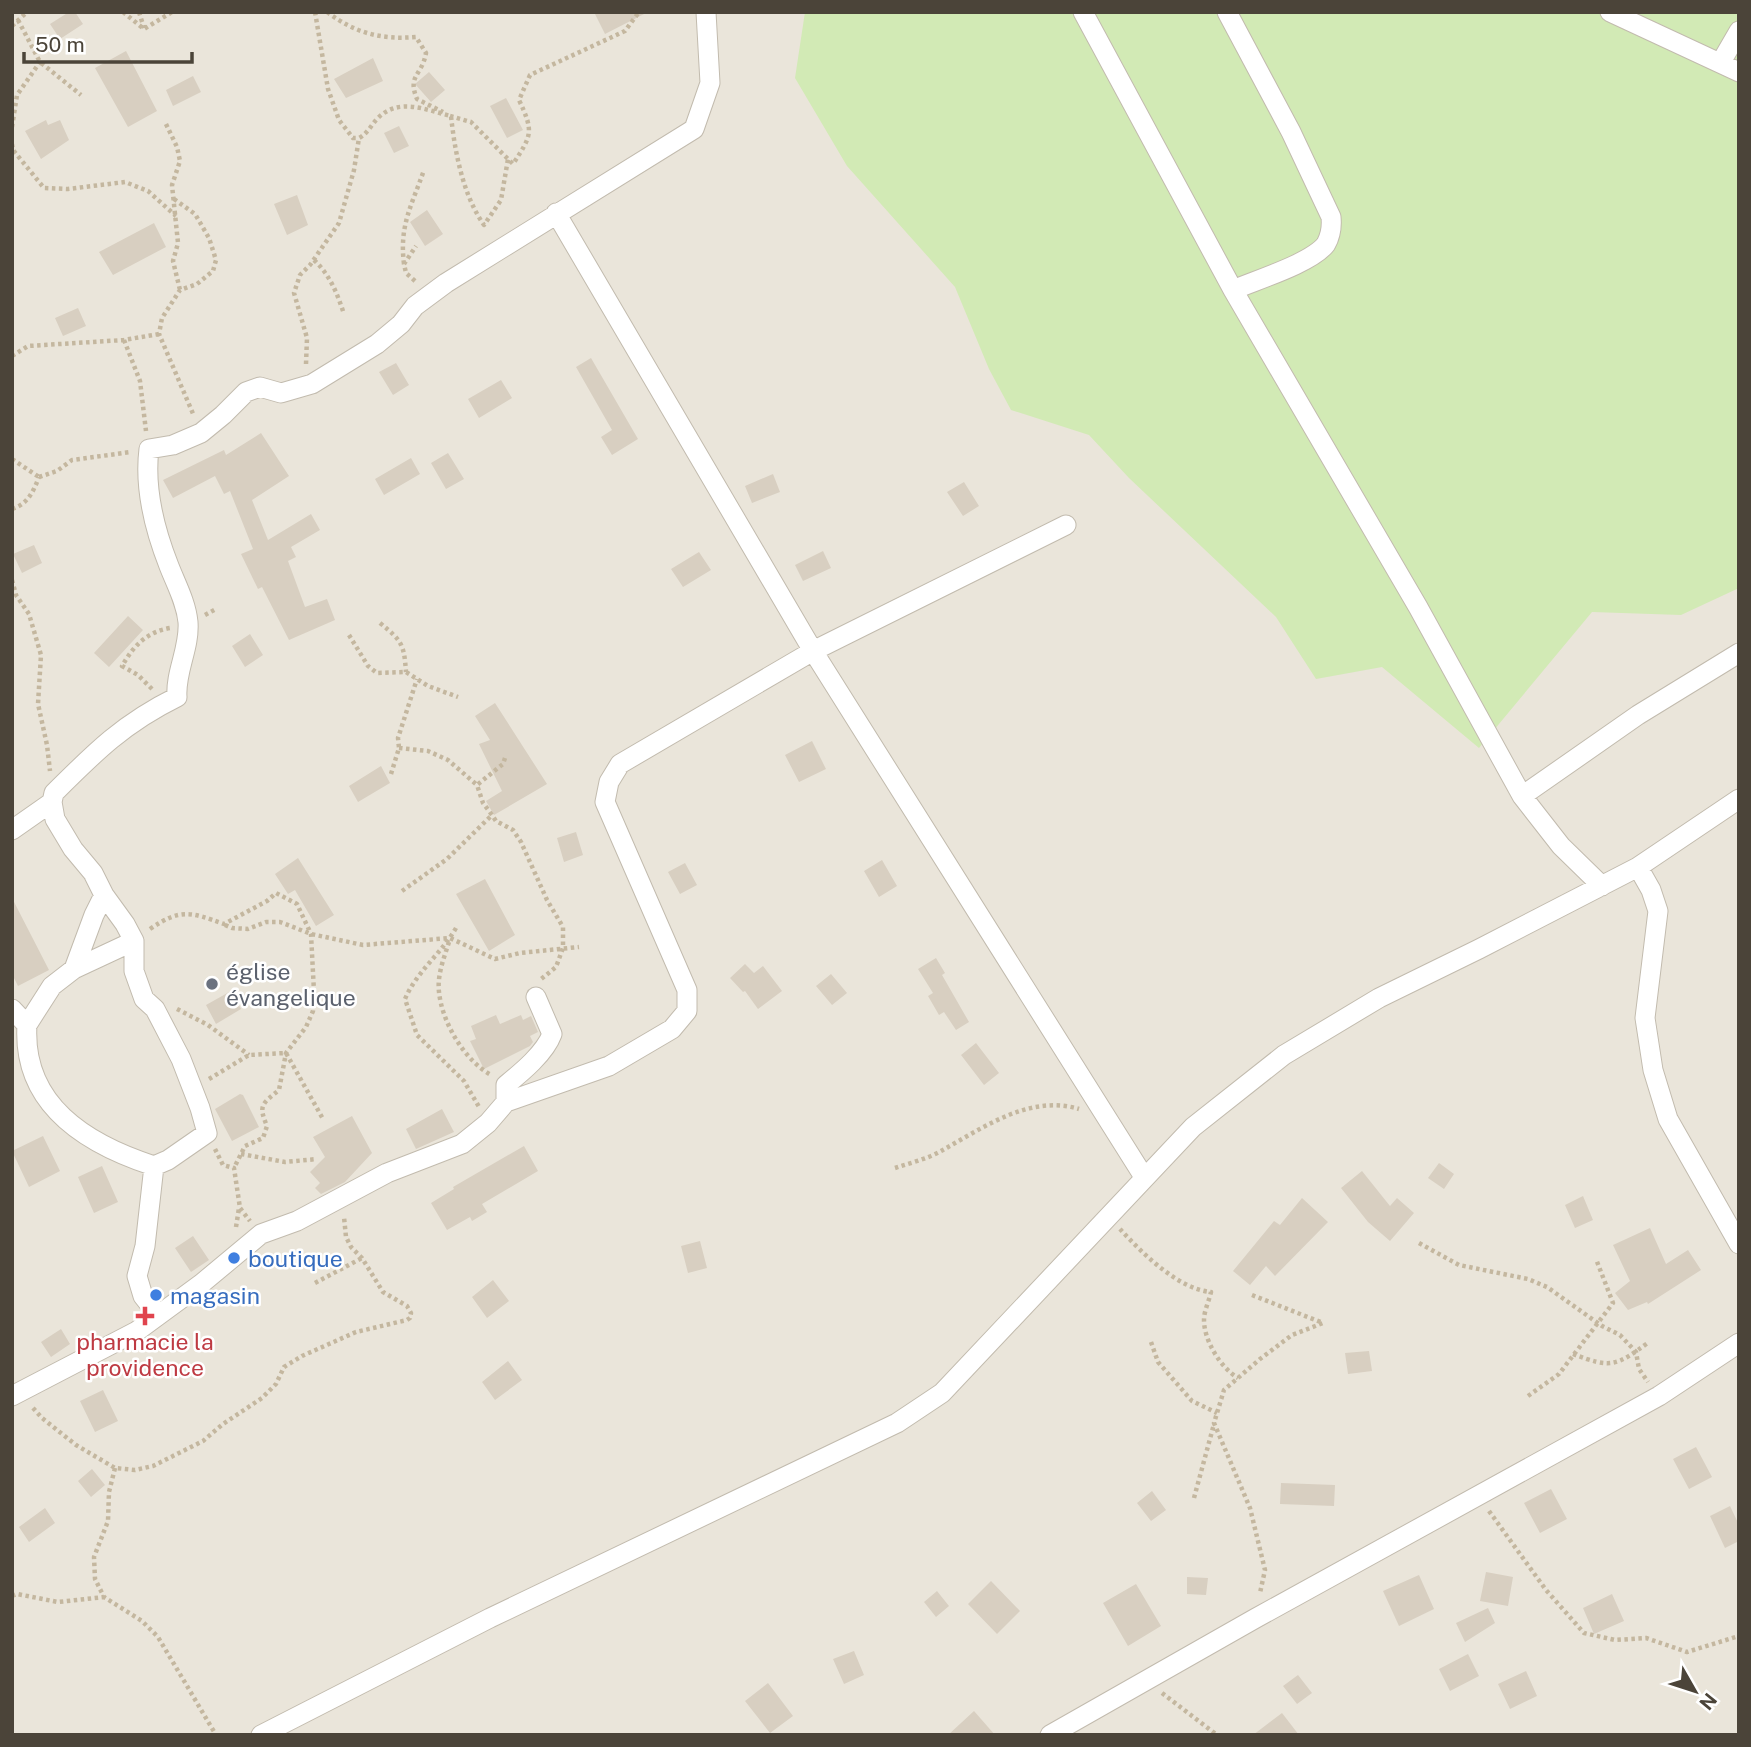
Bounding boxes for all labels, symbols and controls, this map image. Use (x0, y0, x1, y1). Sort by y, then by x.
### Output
scale bar (24, 21, 192, 65)
text: 50 m (35, 32, 85, 57)
place label: église évangelique (226, 958, 356, 1011)
marker: église évangelique (204, 976, 220, 992)
place label: boutique (248, 1245, 343, 1272)
marker: boutique (226, 1250, 242, 1266)
place label: magasin (170, 1282, 260, 1309)
marker: magasin (148, 1287, 164, 1303)
marker: pharmacie la providence (137, 1308, 153, 1324)
place label: pharmacie la providence (76, 1328, 214, 1381)
north arrow (1660, 1656, 1730, 1726)
text: N (1695, 1689, 1721, 1714)

